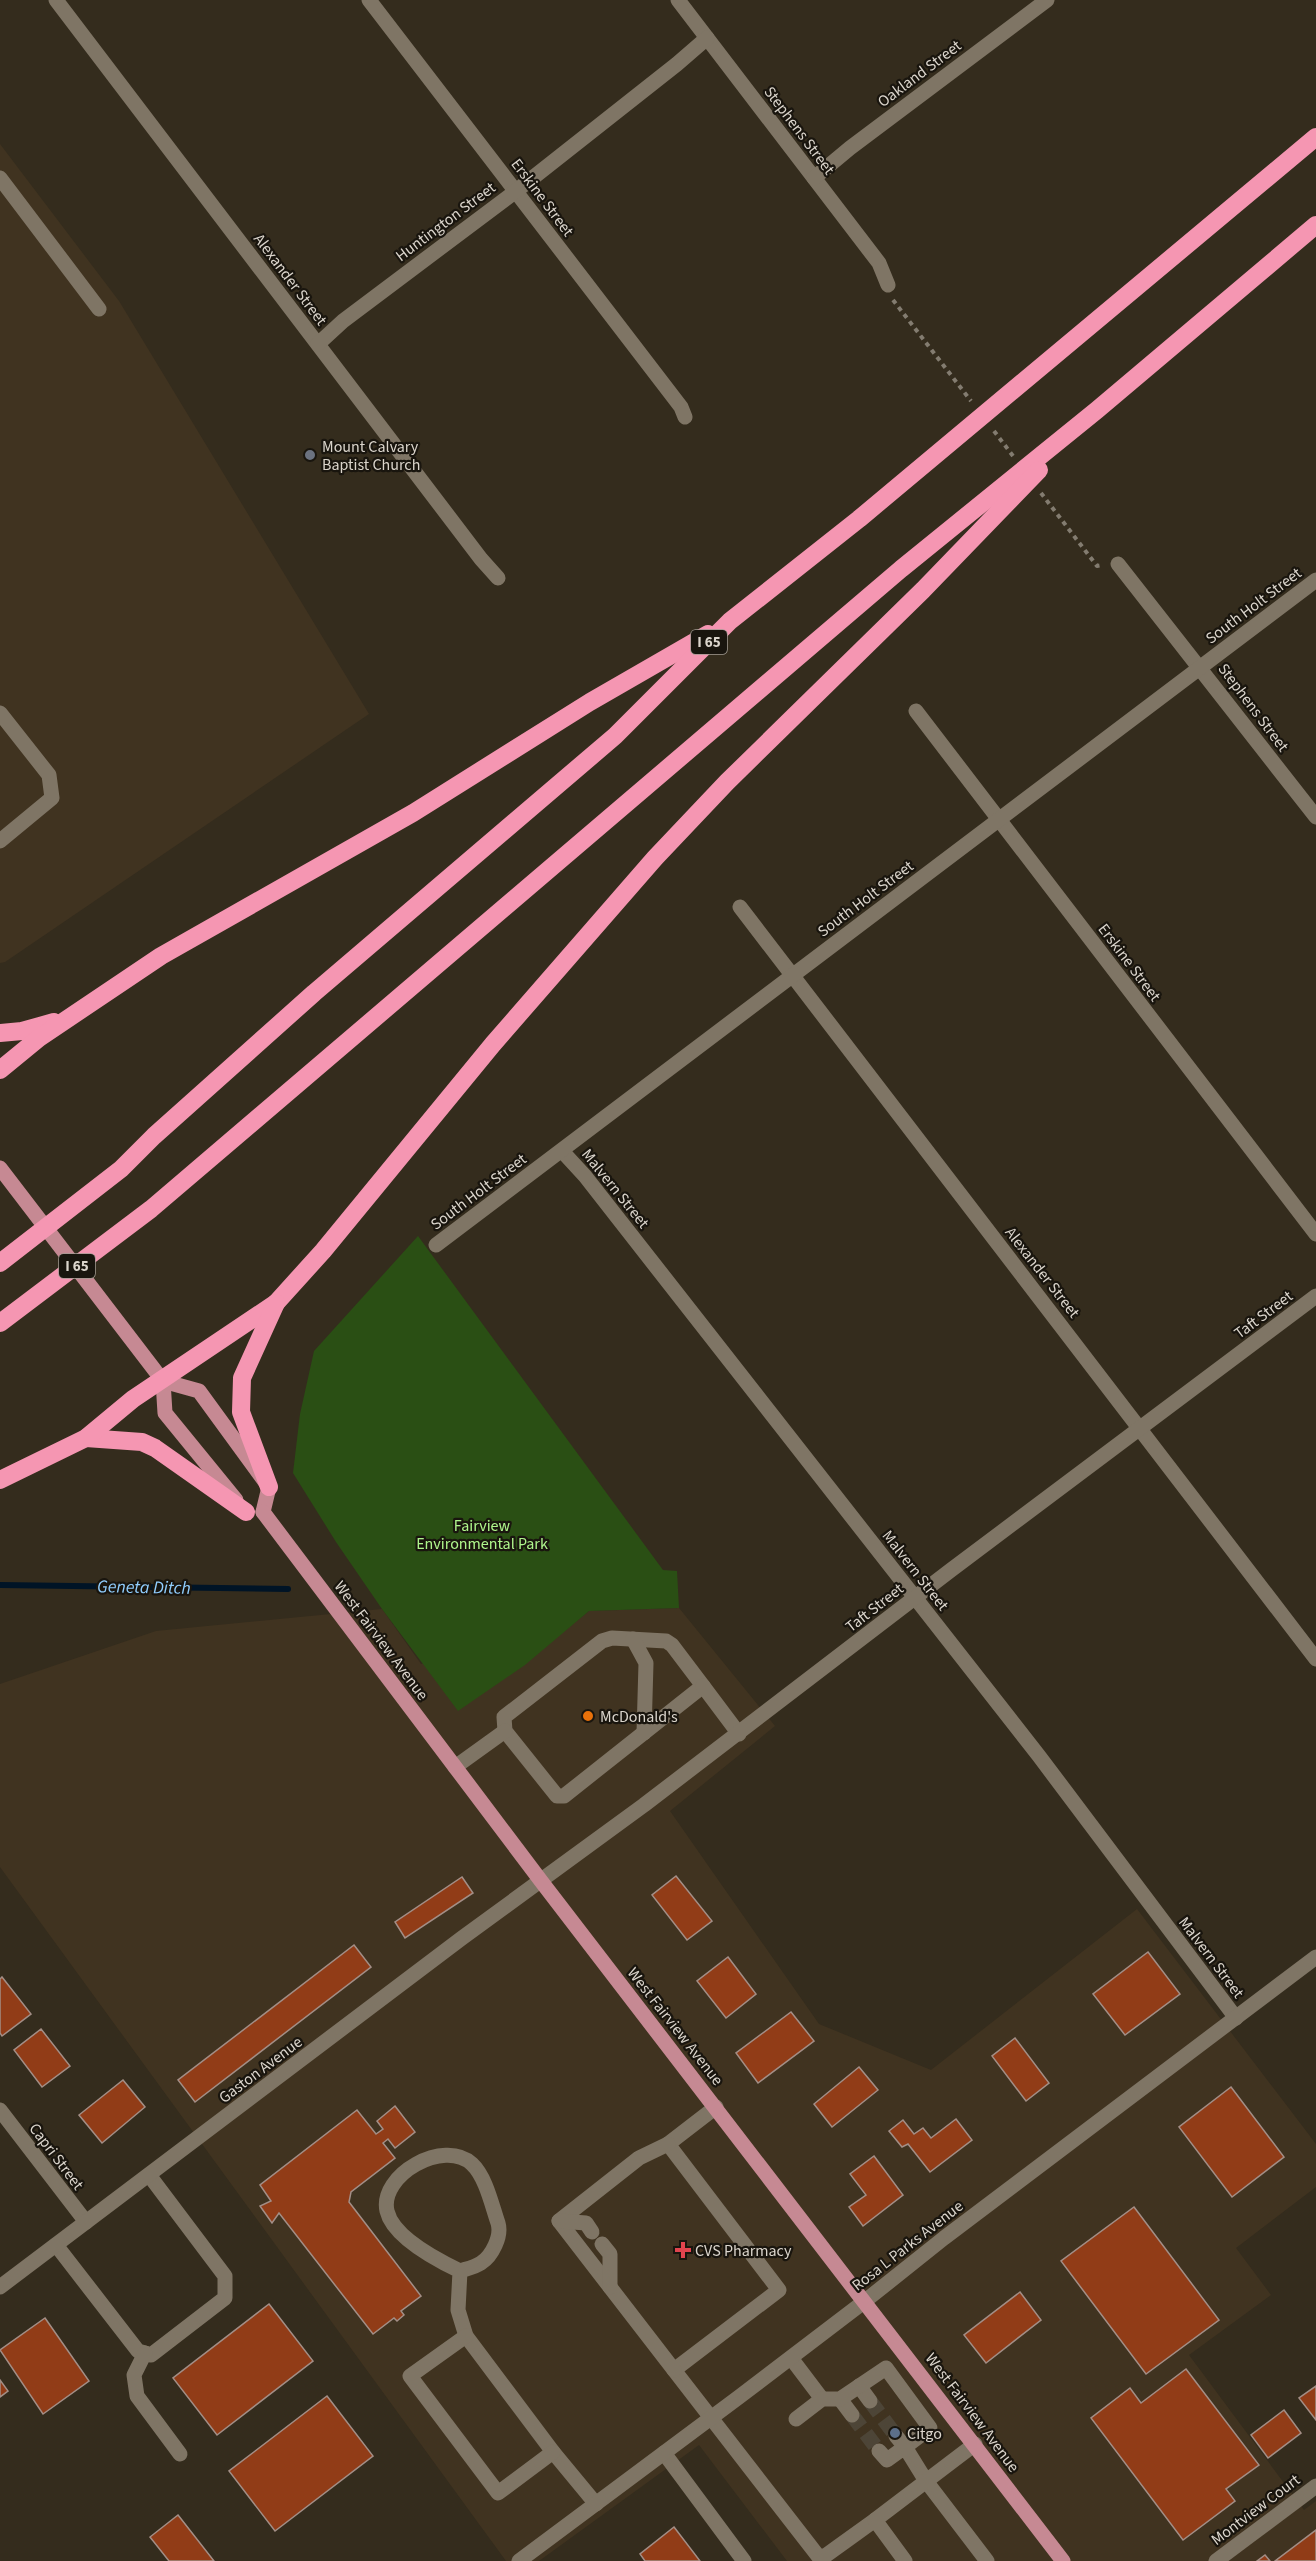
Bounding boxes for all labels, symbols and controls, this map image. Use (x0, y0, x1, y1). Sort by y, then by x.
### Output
street label: Oakland Street (873, 35, 966, 113)
street label: Stephens Street (759, 82, 840, 180)
street label: Erskine Street (506, 154, 579, 242)
street label: Huntington Street (391, 177, 501, 267)
street label: Alexander Street (248, 229, 332, 331)
place label: Mount Calvary Baptist Church (322, 436, 420, 476)
marker: Mount Calvary Baptist Church (303, 448, 317, 462)
street label: South Holt Street (1201, 562, 1307, 649)
road number: I 65 (691, 630, 727, 654)
street label: Stephens Street (1213, 659, 1294, 757)
street label: South Holt Street (813, 855, 919, 942)
street label: Erskine Street (1093, 919, 1166, 1007)
street label: Malvern Street (576, 1144, 655, 1234)
street label: South Holt Street (426, 1148, 532, 1235)
street label: Alexander Street (1000, 1222, 1085, 1323)
road number: I 65 (59, 1254, 95, 1278)
street label: Taft Street (1230, 1285, 1298, 1344)
park label: Fairview Environmental Park (416, 1515, 548, 1555)
street label: Malvern Street (877, 1526, 954, 1616)
water label: Geneta Ditch (97, 1574, 191, 1601)
street label: West Fairview Avenue (329, 1576, 433, 1705)
street label: Taft Street (841, 1578, 909, 1637)
place label: McDonald's (600, 1706, 678, 1728)
marker: McDonald's (581, 1709, 595, 1723)
street label: Malvern Street (1173, 1912, 1249, 2003)
street label: West Fairview Avenue (622, 1963, 728, 2090)
street label: Gaston Avenue (214, 2031, 307, 2109)
street label: Capri Street (24, 2118, 89, 2195)
street label: Rosa L Parks Avenue (847, 2195, 968, 2296)
place label: CVS Pharmacy (695, 2240, 792, 2262)
marker: CVS Pharmacy (676, 2243, 690, 2257)
street label: West Fairview Avenue (920, 2348, 1024, 2477)
place label: Citgo (907, 2423, 942, 2445)
marker: Citgo (888, 2426, 902, 2440)
street label: Montview Court (1207, 2469, 1305, 2551)

